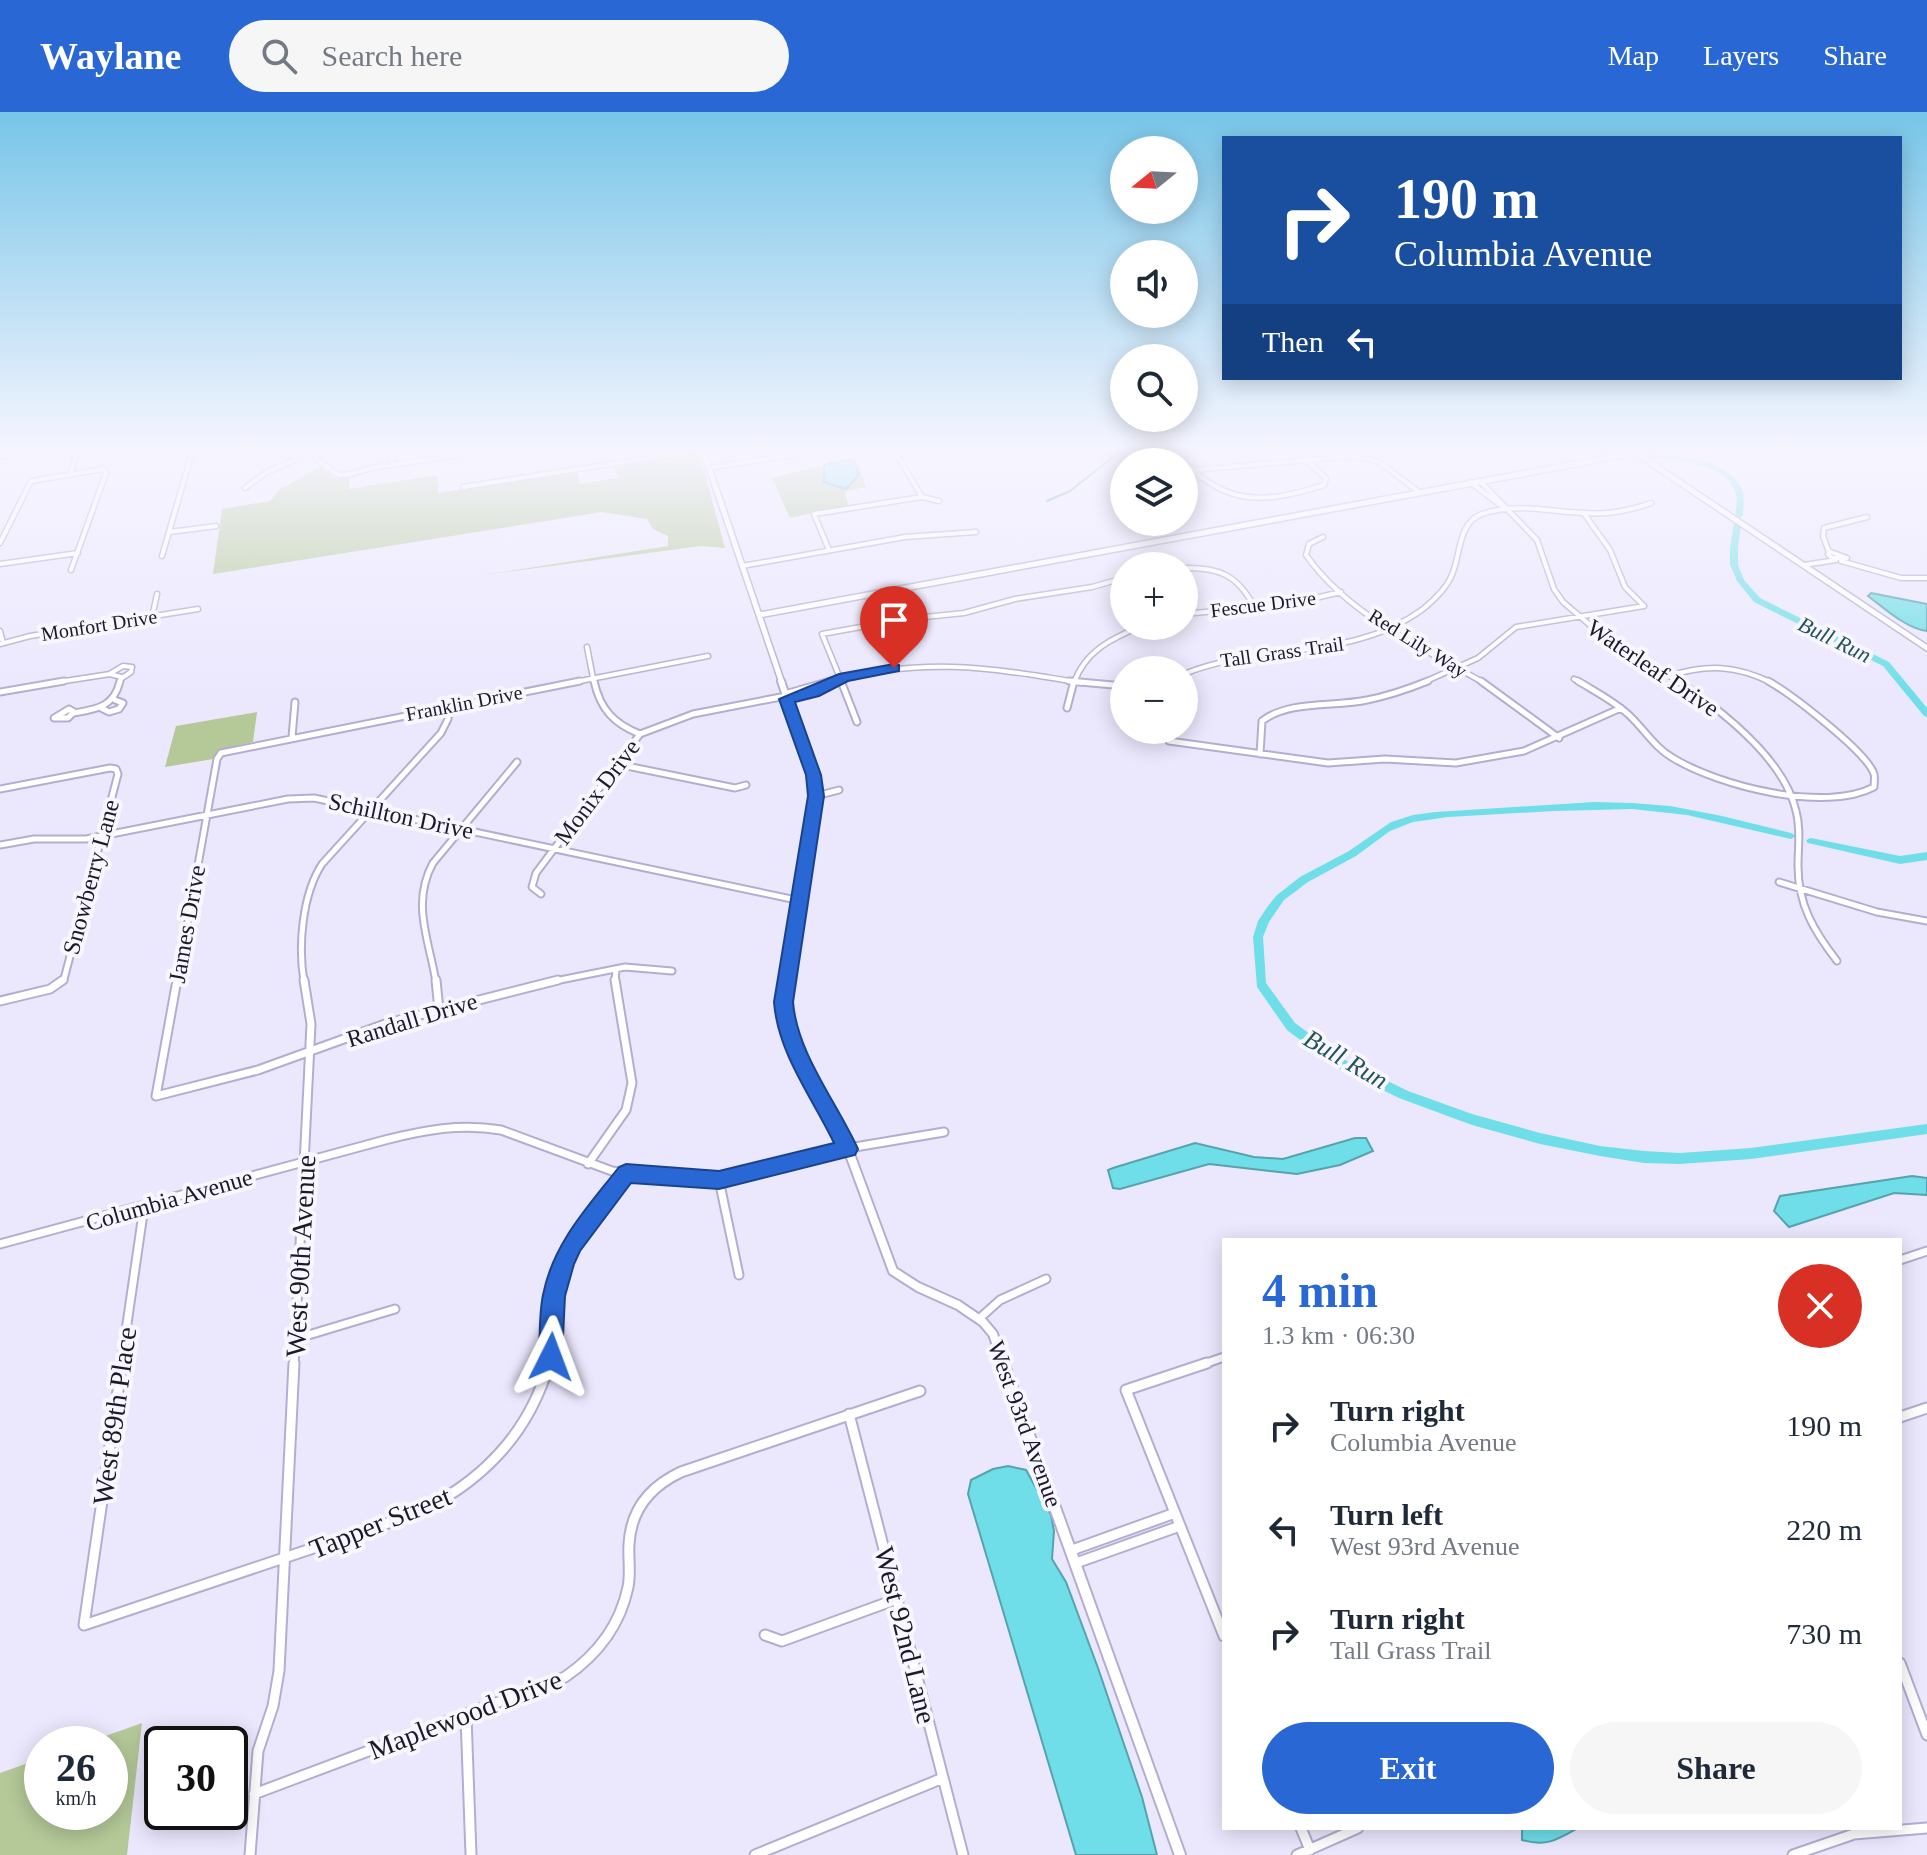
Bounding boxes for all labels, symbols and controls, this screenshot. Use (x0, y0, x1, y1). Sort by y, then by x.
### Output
search box (229, 20, 789, 92)
icon: search (257, 34, 301, 78)
text: Waylane (40, 35, 181, 77)
text: Search here (321, 39, 462, 72)
text: Map (1608, 40, 1659, 71)
text: Layers (1703, 40, 1779, 71)
text: Share (1823, 40, 1887, 71)
north arrow (1110, 136, 1198, 224)
map controls (1110, 136, 1198, 744)
icon: right (1262, 168, 1366, 272)
text: 190 m (1394, 168, 1539, 230)
text: Columbia Avenue (1394, 234, 1652, 274)
button: sound (1110, 240, 1198, 328)
icon: left (1340, 320, 1384, 364)
text: Then (1262, 325, 1324, 358)
button: search (1110, 344, 1198, 432)
button: layers (1110, 448, 1198, 536)
button: + (1110, 552, 1198, 640)
pin (860, 586, 928, 668)
street label: Fescue Drive (1209, 587, 1317, 621)
icon: arrive (872, 598, 916, 642)
street label: Red Lily Way (1364, 604, 1471, 683)
street label: Monfort Drive (39, 605, 159, 645)
water label: Bull Run (1794, 611, 1875, 668)
street label: Waterleaf Drive (1582, 614, 1724, 722)
street label: Tall Grass Trail (1219, 632, 1345, 672)
button: − (1110, 656, 1198, 744)
street label: Franklin Drive (404, 681, 524, 725)
street label: Monix Drive (549, 734, 645, 850)
street label: Schillton Drive (326, 788, 476, 844)
street label: Snowberry Lane (58, 797, 124, 957)
street label: James Drive (164, 863, 210, 985)
street label: Randall Drive (344, 988, 480, 1052)
water label: Bull Run (1299, 1024, 1393, 1095)
street label: West 90th Avenue (280, 1154, 321, 1358)
street label: Columbia Avenue (83, 1164, 255, 1236)
text: 4 min (1262, 1264, 1378, 1317)
button: close (1778, 1264, 1862, 1348)
position arrow (509, 1315, 593, 1399)
text: 1.3 km · 06:30 (1262, 1321, 1415, 1350)
street label: West 89th Place (87, 1325, 142, 1507)
street label: West 93rd Avenue (983, 1337, 1067, 1511)
text: Turn right (1330, 1394, 1465, 1427)
icon: right (1262, 1404, 1306, 1448)
text: 190 m (1786, 1409, 1862, 1442)
text: Columbia Avenue (1330, 1428, 1517, 1457)
street label: Tapper Street (305, 1480, 456, 1565)
text: Turn left (1330, 1498, 1443, 1531)
icon: left (1262, 1508, 1306, 1552)
text: 220 m (1786, 1513, 1862, 1546)
text: West 93rd Avenue (1330, 1532, 1520, 1561)
street label: West 92nd Lane (869, 1543, 942, 1727)
text: Turn right (1330, 1602, 1465, 1635)
icon: right (1262, 1612, 1306, 1656)
text: 730 m (1786, 1617, 1862, 1650)
text: Tall Grass Trail (1330, 1636, 1491, 1665)
street label: Maplewood Drive (364, 1663, 566, 1766)
button: Exit (1262, 1722, 1554, 1814)
button: Share (1570, 1722, 1862, 1814)
speed limit sign: 30 (144, 1726, 248, 1830)
text: 26 (56, 1745, 96, 1790)
text: km/h (55, 1787, 97, 1809)

